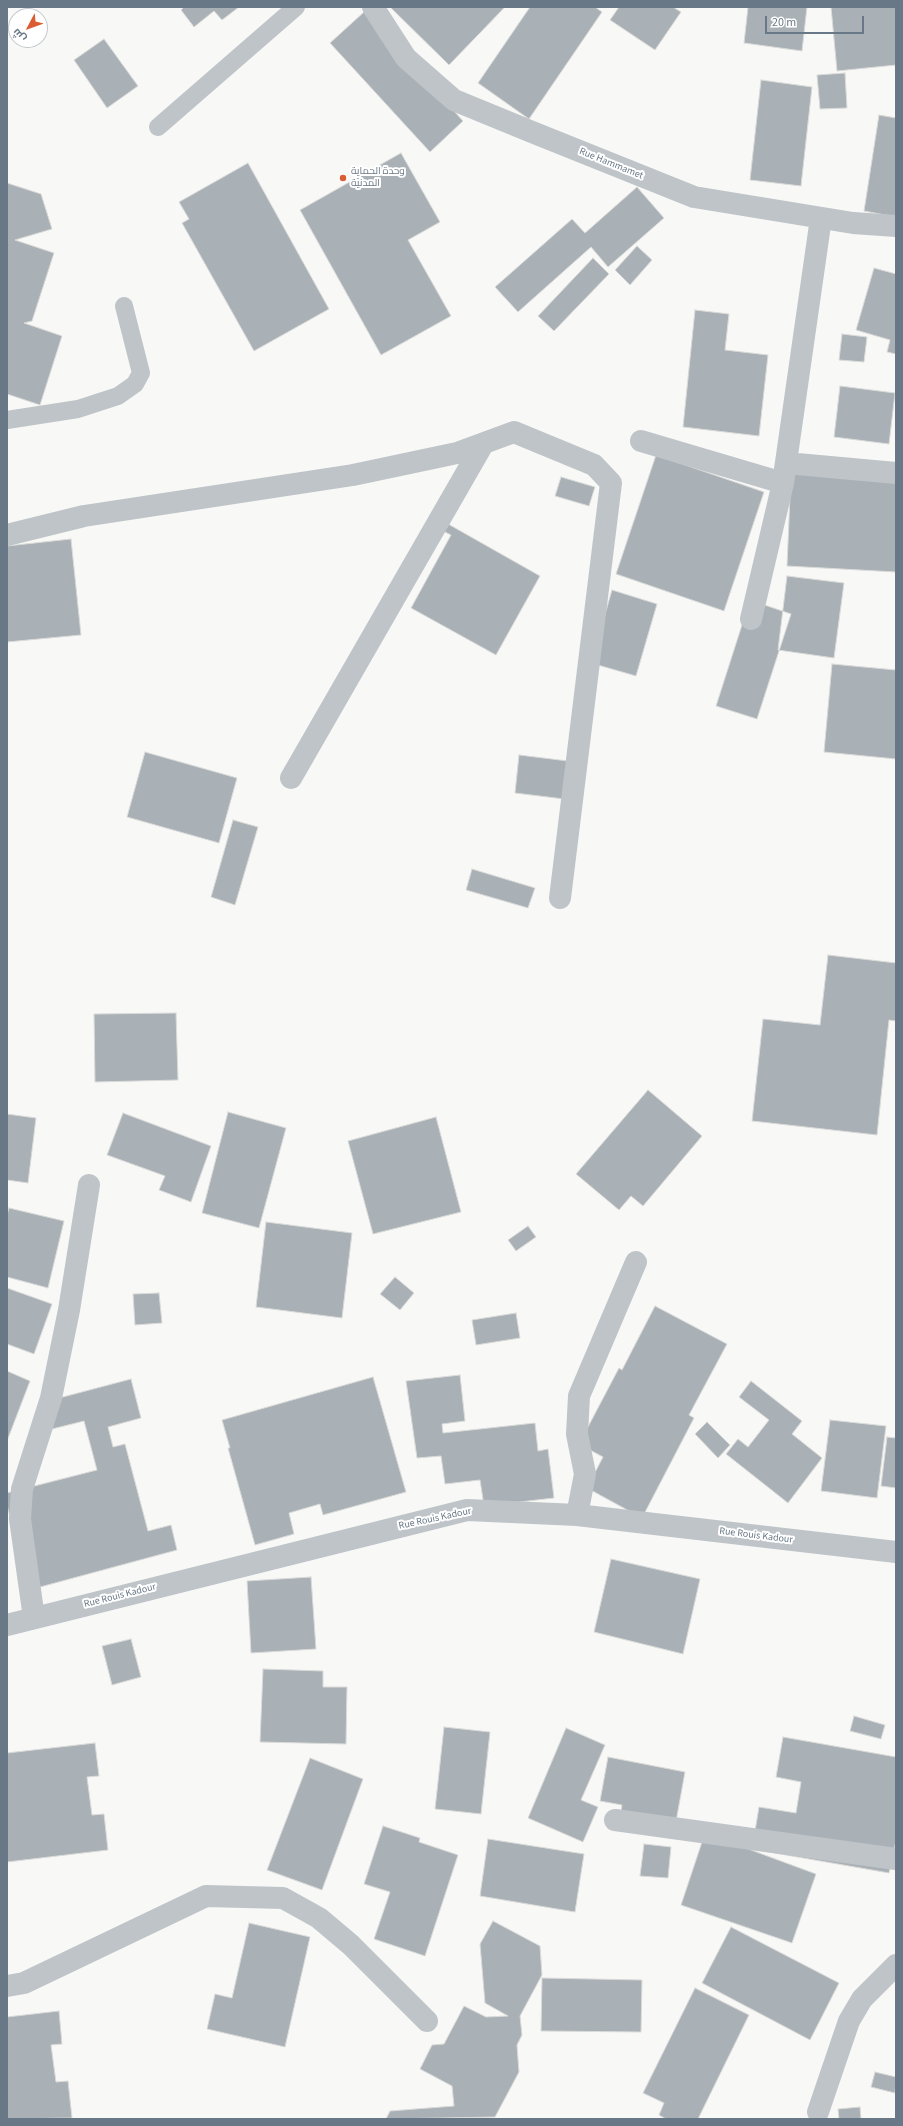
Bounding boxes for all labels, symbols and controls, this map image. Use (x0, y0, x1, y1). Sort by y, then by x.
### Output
north arrow (8, 8, 48, 48)
scale bar (767, 8, 866, 34)
text: 20 m (772, 14, 796, 31)
text: ش (9, 25, 30, 46)
street label: Rue Hammamet (577, 146, 645, 182)
place label: وحدة الحماية المدنية (351, 166, 405, 190)
marker: وحدة الحماية المدنية (338, 173, 348, 183)
street label: Rue Rouis Kadour (398, 1505, 472, 1533)
street label: Rue Rouis Kadour (719, 1526, 793, 1546)
street label: Rue Rouis Kadour (83, 1581, 157, 1611)

